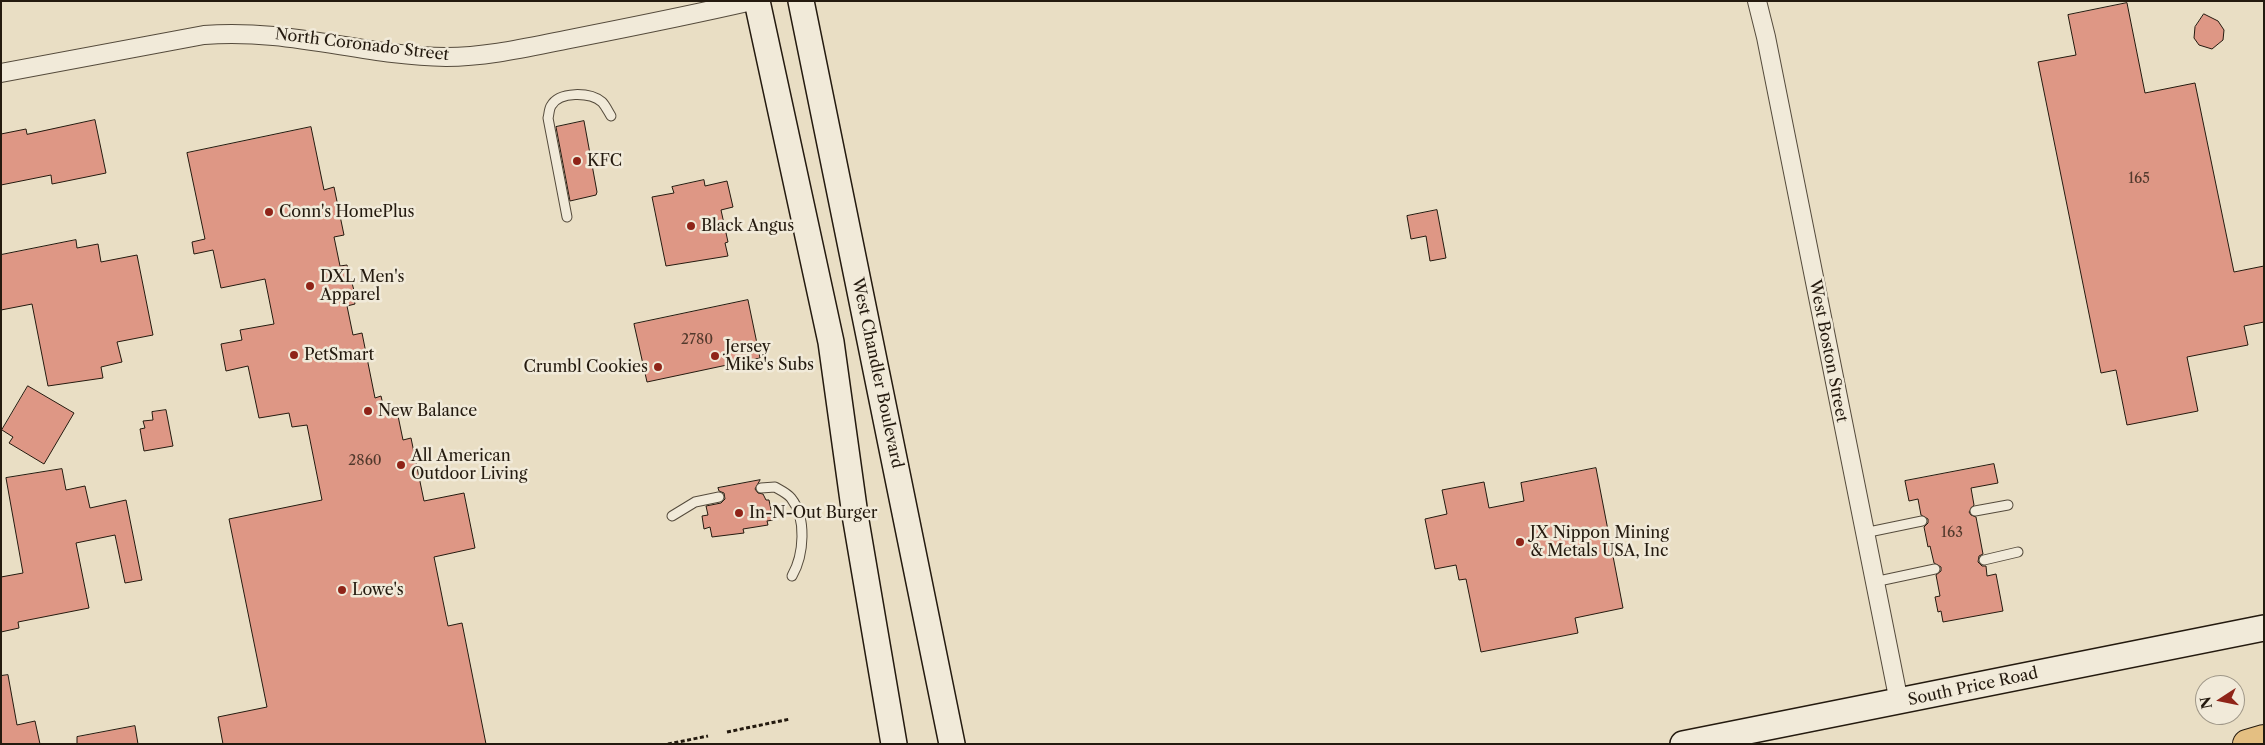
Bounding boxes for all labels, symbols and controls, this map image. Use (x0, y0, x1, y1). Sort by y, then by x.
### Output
street label: North Coronado Street (274, 25, 450, 65)
place label: KFC (587, 151, 622, 171)
marker: KFC (571, 155, 583, 167)
house number: 165 (2128, 171, 2150, 187)
place label: Conn's HomePlus (279, 202, 414, 222)
marker: Conn's HomePlus (263, 206, 275, 218)
place label: Black Angus (701, 216, 794, 236)
marker: Black Angus (685, 220, 697, 232)
place label: DXL Men's Apparel (320, 267, 404, 305)
street label: West Chandler Boulevard (847, 276, 907, 470)
street label: West Boston Street (1805, 278, 1851, 424)
marker: DXL Men's Apparel (304, 280, 316, 292)
house number: 2780 (681, 332, 713, 348)
place label: Jersey Mike's Subs (725, 337, 814, 375)
place label: PetSmart (304, 345, 374, 365)
marker: PetSmart (288, 349, 300, 361)
marker: Jersey Mike's Subs (709, 350, 721, 362)
place label: Crumbl Cookies (524, 357, 648, 377)
marker: Crumbl Cookies (652, 361, 664, 373)
place label: New Balance (378, 401, 477, 421)
marker: New Balance (362, 405, 374, 417)
place label: All American Outdoor Living (411, 446, 527, 484)
house number: 2860 (348, 453, 382, 469)
marker: All American Outdoor Living (395, 459, 407, 471)
place label: In-N-Out Burger (749, 503, 878, 523)
marker: In-N-Out Burger (733, 507, 745, 519)
place label: JX Nippon Mining & Metals USA, Inc (1530, 523, 1669, 561)
house number: 163 (1941, 525, 1963, 541)
marker: JX Nippon Mining & Metals USA, Inc (1514, 536, 1526, 548)
place label: Lowe's (352, 580, 404, 600)
marker: Lowe's (336, 584, 348, 596)
street label: South Price Road (1906, 664, 2040, 710)
north arrow (2195, 675, 2245, 725)
text: N (2196, 695, 2216, 710)

